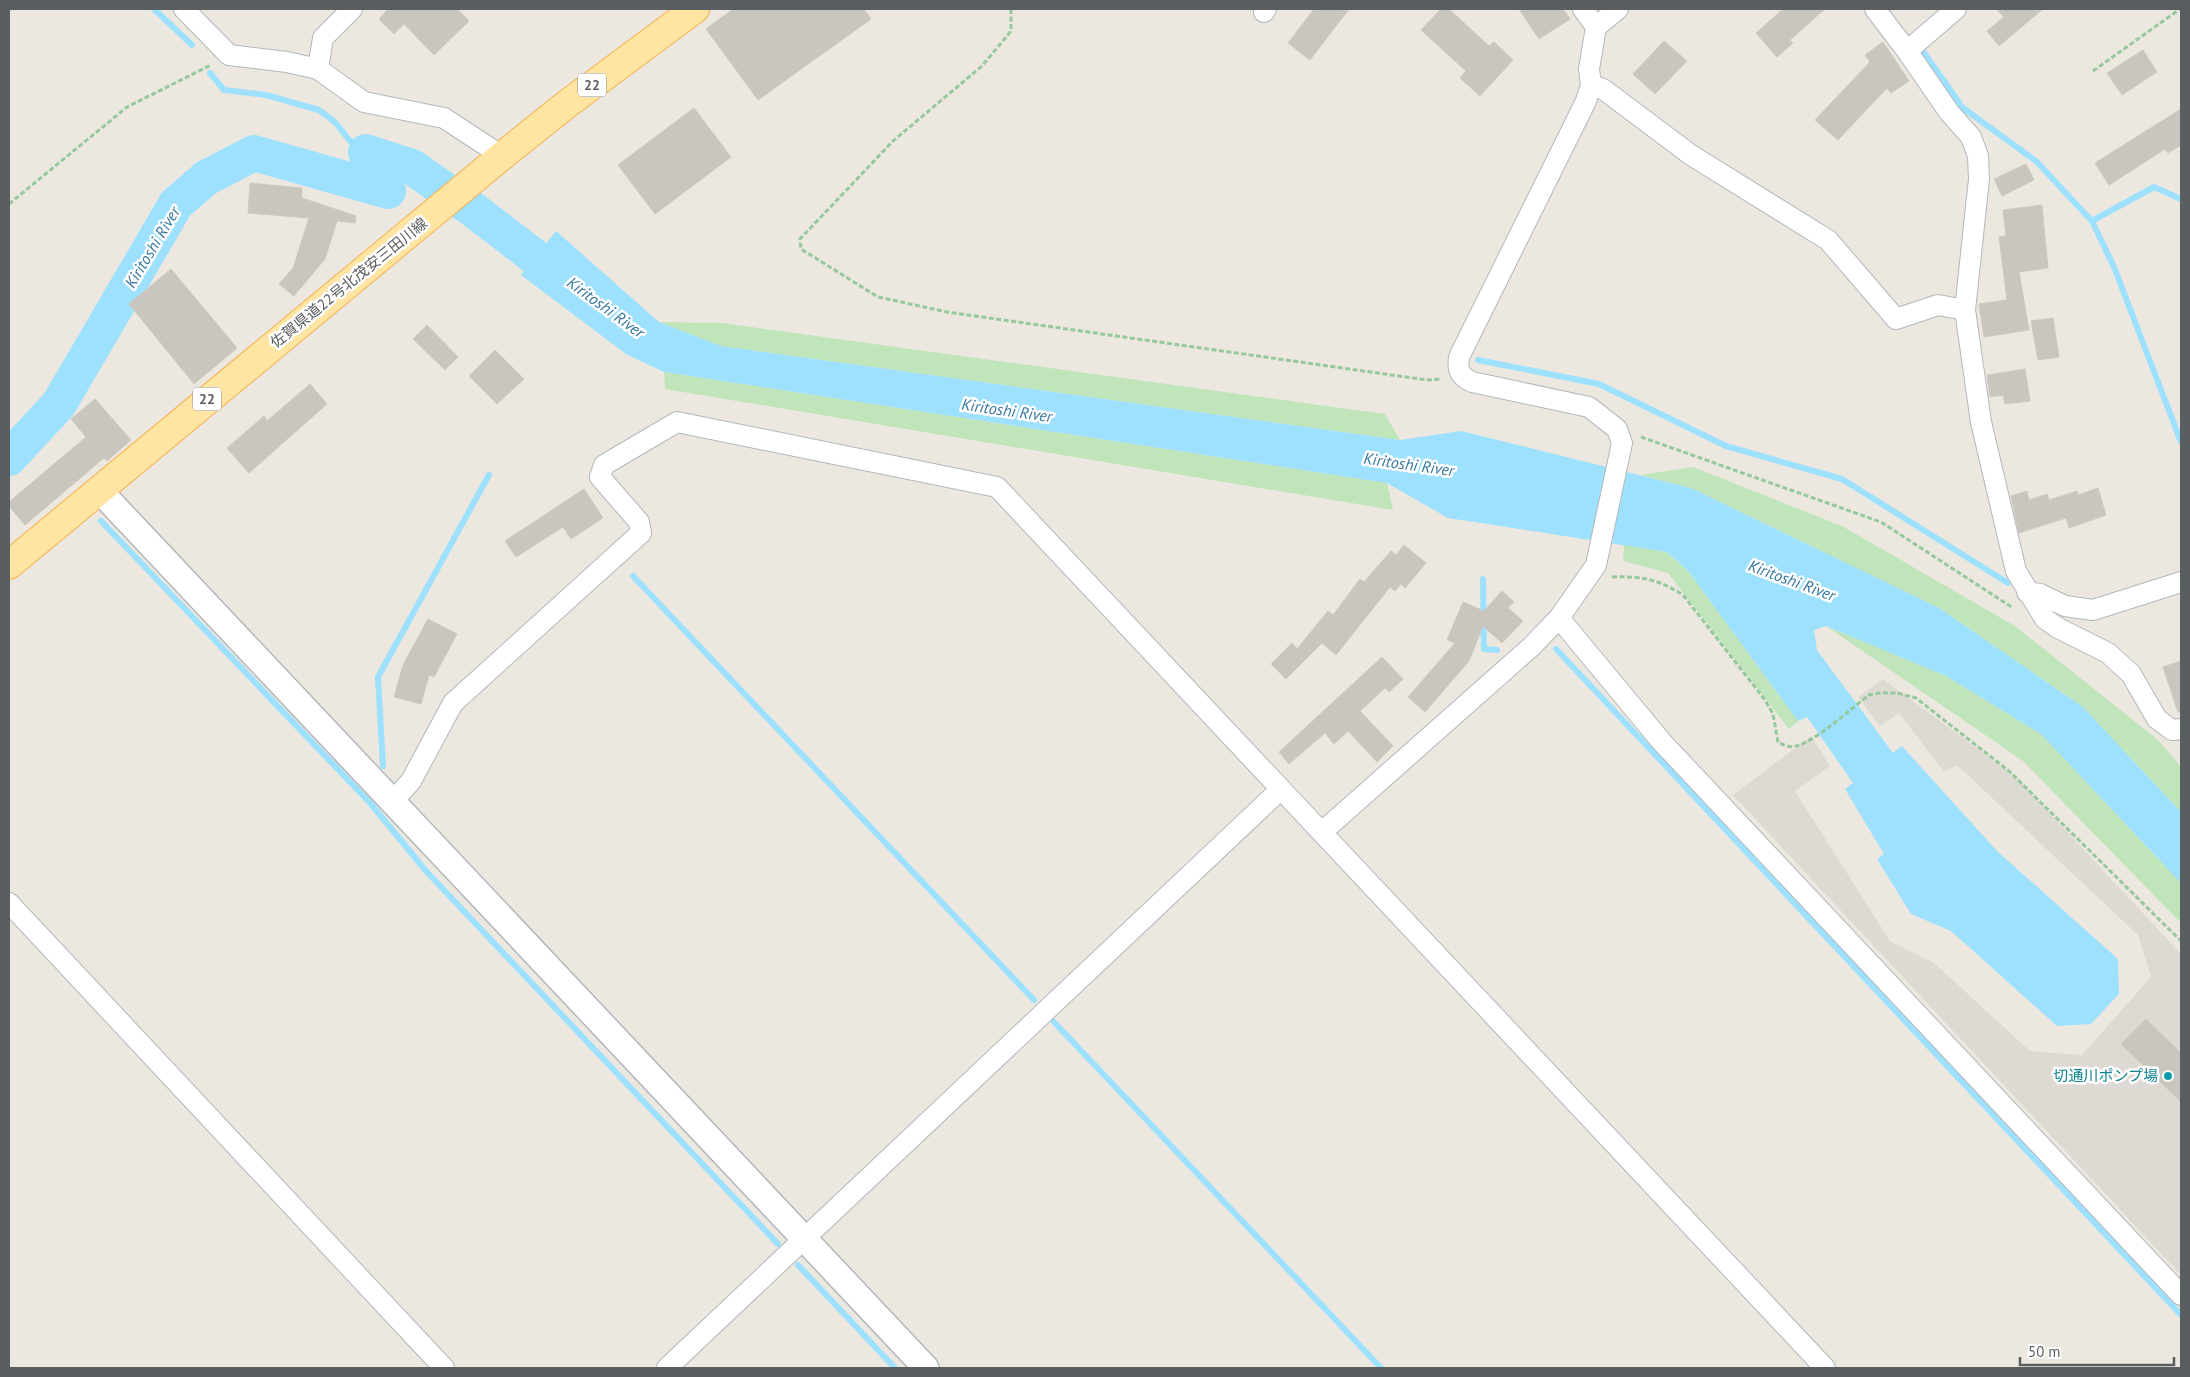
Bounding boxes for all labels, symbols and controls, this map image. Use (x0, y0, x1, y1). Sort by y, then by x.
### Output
road number: 22 (578, 74, 606, 96)
water label: Kiritoshi River (120, 201, 185, 291)
street label: 佐賀県道22号北茂安三田川線 (266, 213, 431, 352)
water label: Kiritoshi River (563, 272, 650, 343)
road number: 22 (193, 388, 221, 410)
water label: Kiritoshi River (961, 394, 1055, 426)
water label: Kiritoshi River (1363, 448, 1457, 480)
water label: Kiritoshi River (1746, 555, 1840, 606)
place label: 切通川ポンプ場 (2053, 1066, 2158, 1085)
marker: 切通川ポンプ場 (2162, 1070, 2174, 1082)
scale bar (2020, 1334, 2174, 1366)
text: 50 m (2028, 1342, 2061, 1361)

